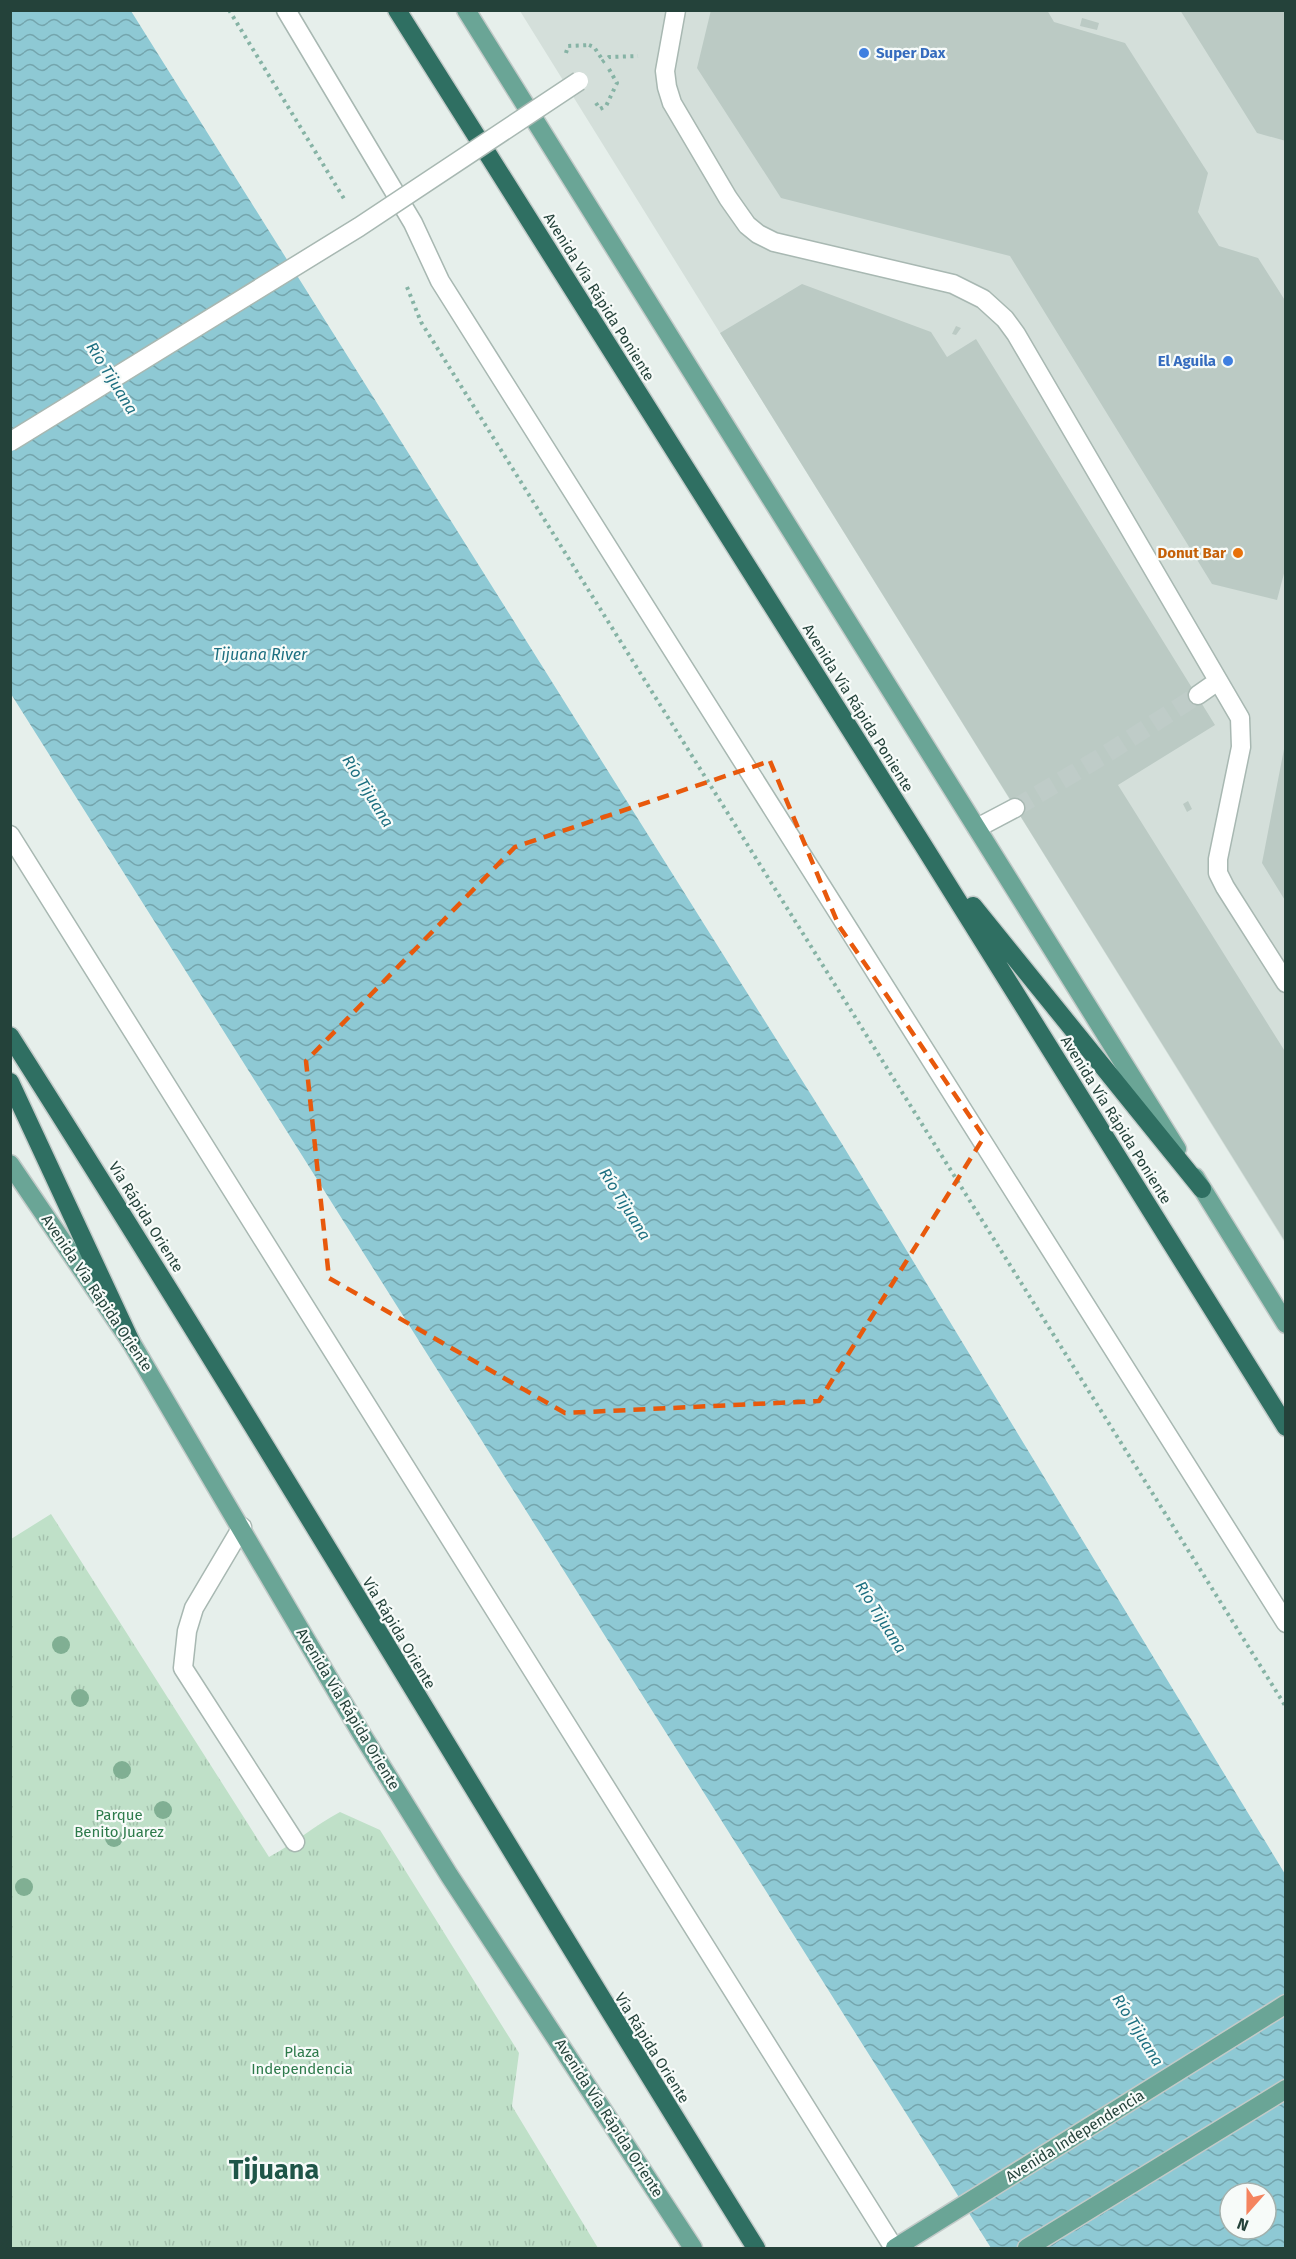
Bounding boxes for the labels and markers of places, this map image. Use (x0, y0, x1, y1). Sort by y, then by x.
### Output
place label: Super Dax (876, 44, 946, 62)
marker: Super Dax (857, 46, 871, 60)
place label: El Aguila (1158, 352, 1216, 370)
marker: El Aguila (1221, 354, 1235, 368)
place label: Donut Bar (1157, 544, 1227, 562)
marker: Donut Bar (1231, 546, 1245, 560)

